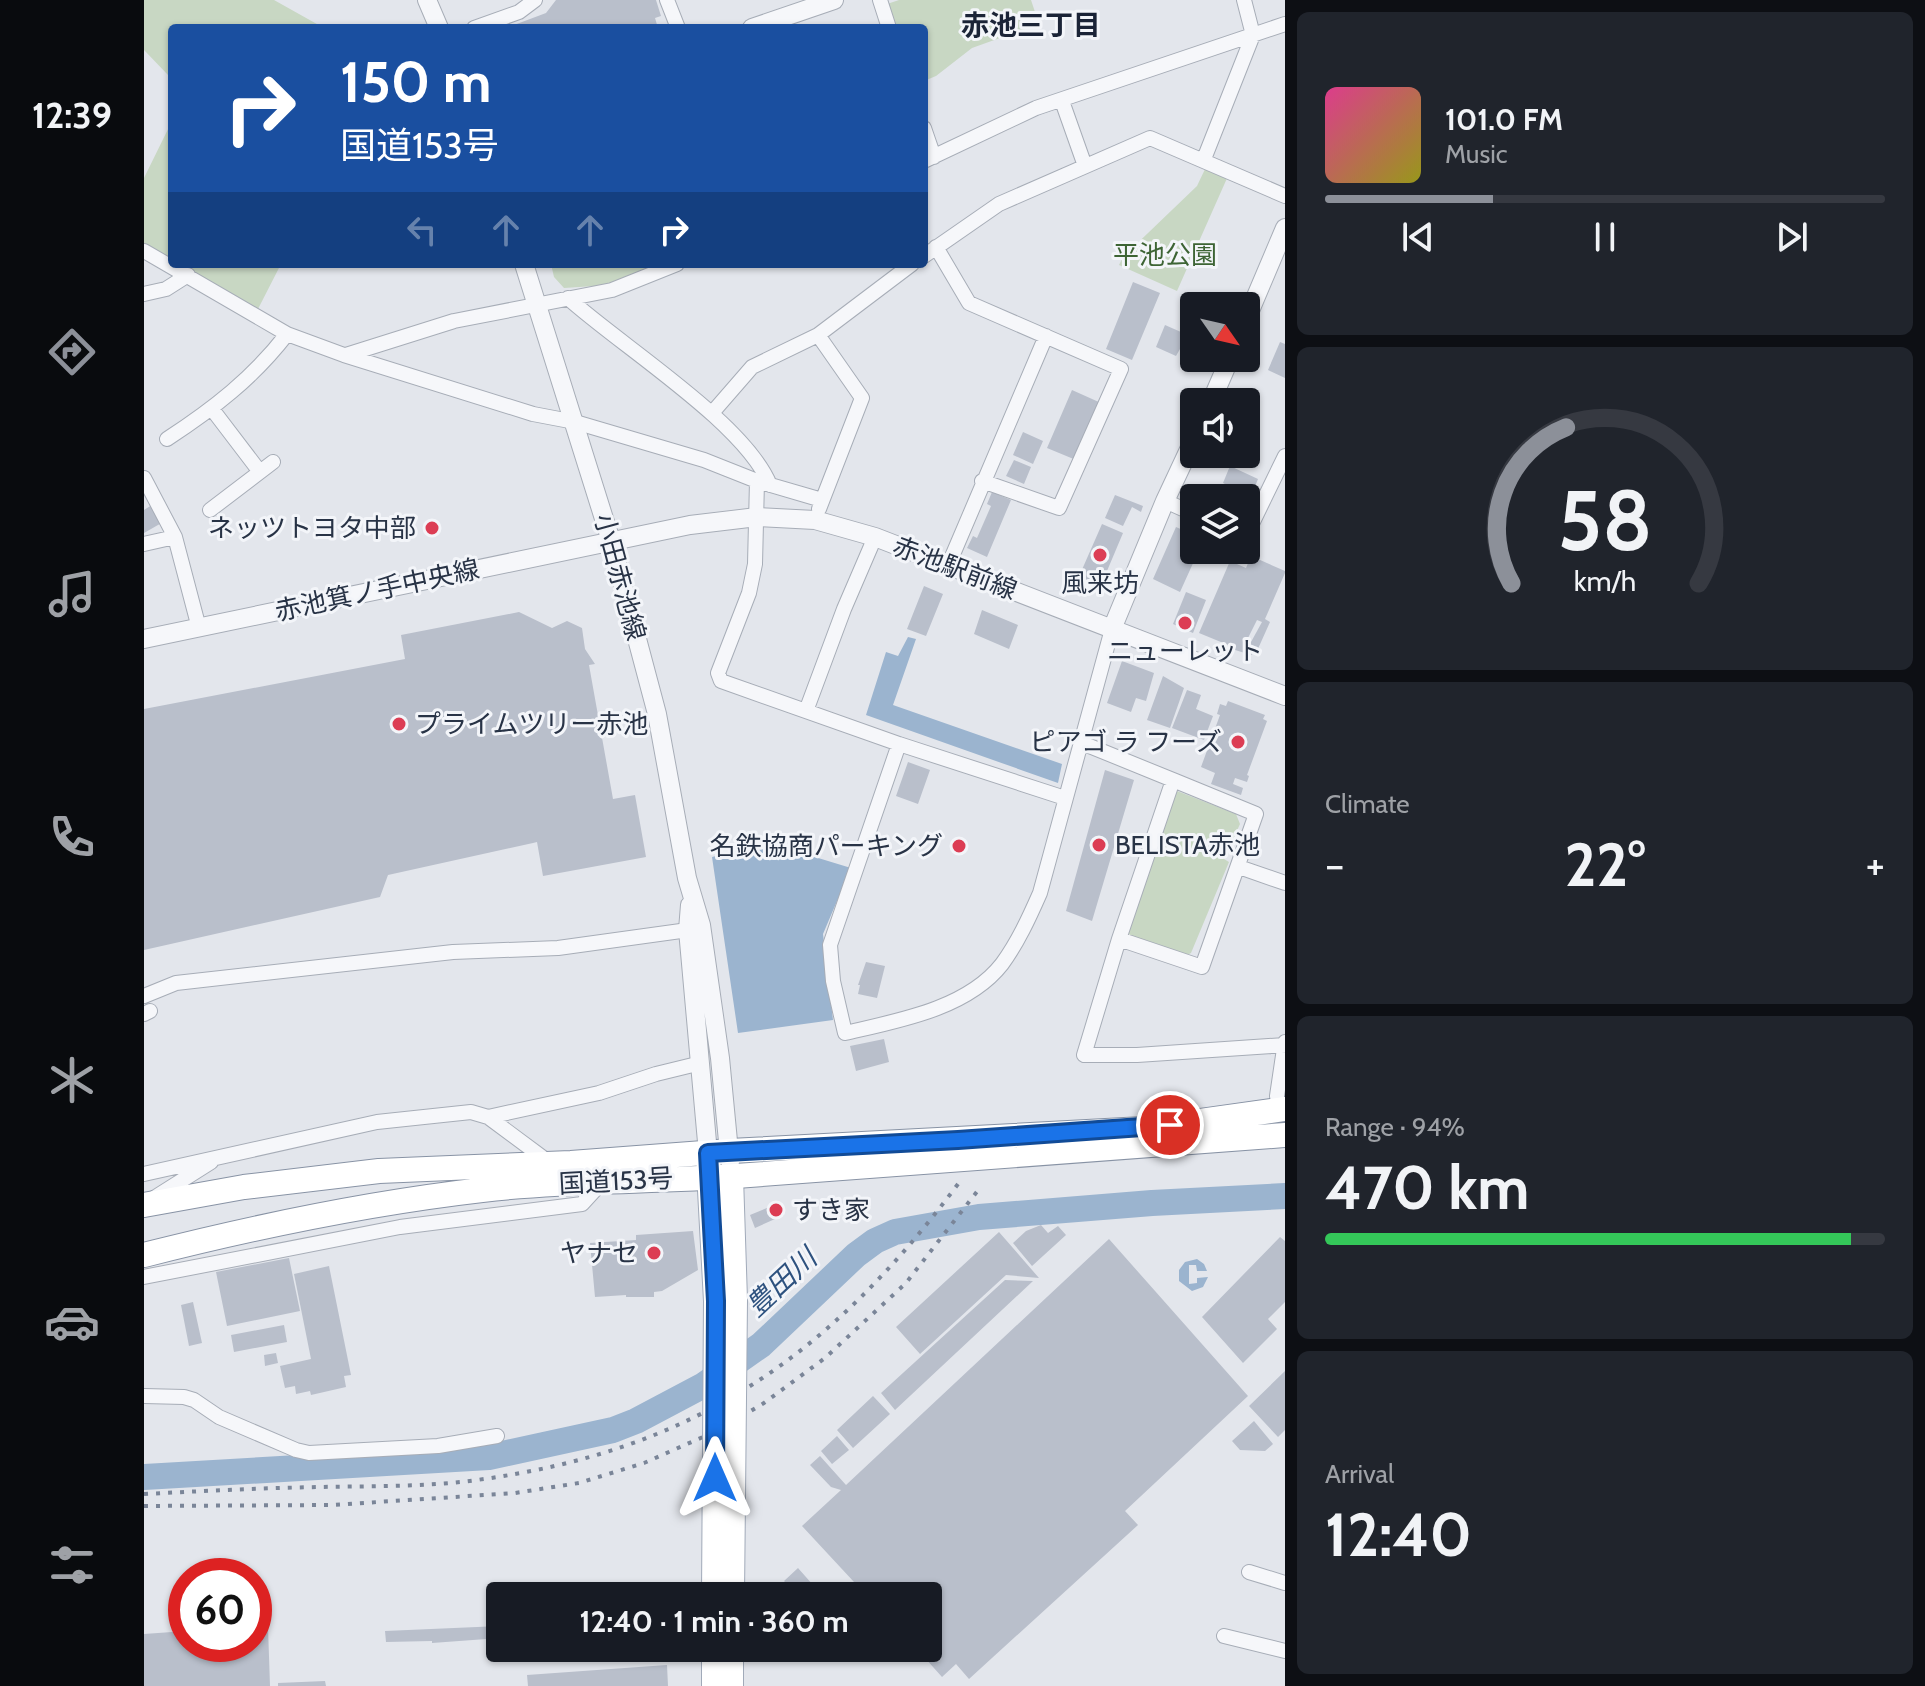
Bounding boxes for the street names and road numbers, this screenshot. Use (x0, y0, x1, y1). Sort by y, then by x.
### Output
street label: 小田赤池線 (588, 510, 652, 644)
street label: 赤池駅前線 (889, 530, 1021, 606)
street label: 赤池箕ノ手中央線 (272, 553, 482, 627)
street label: 国道153号 (558, 1162, 674, 1200)

